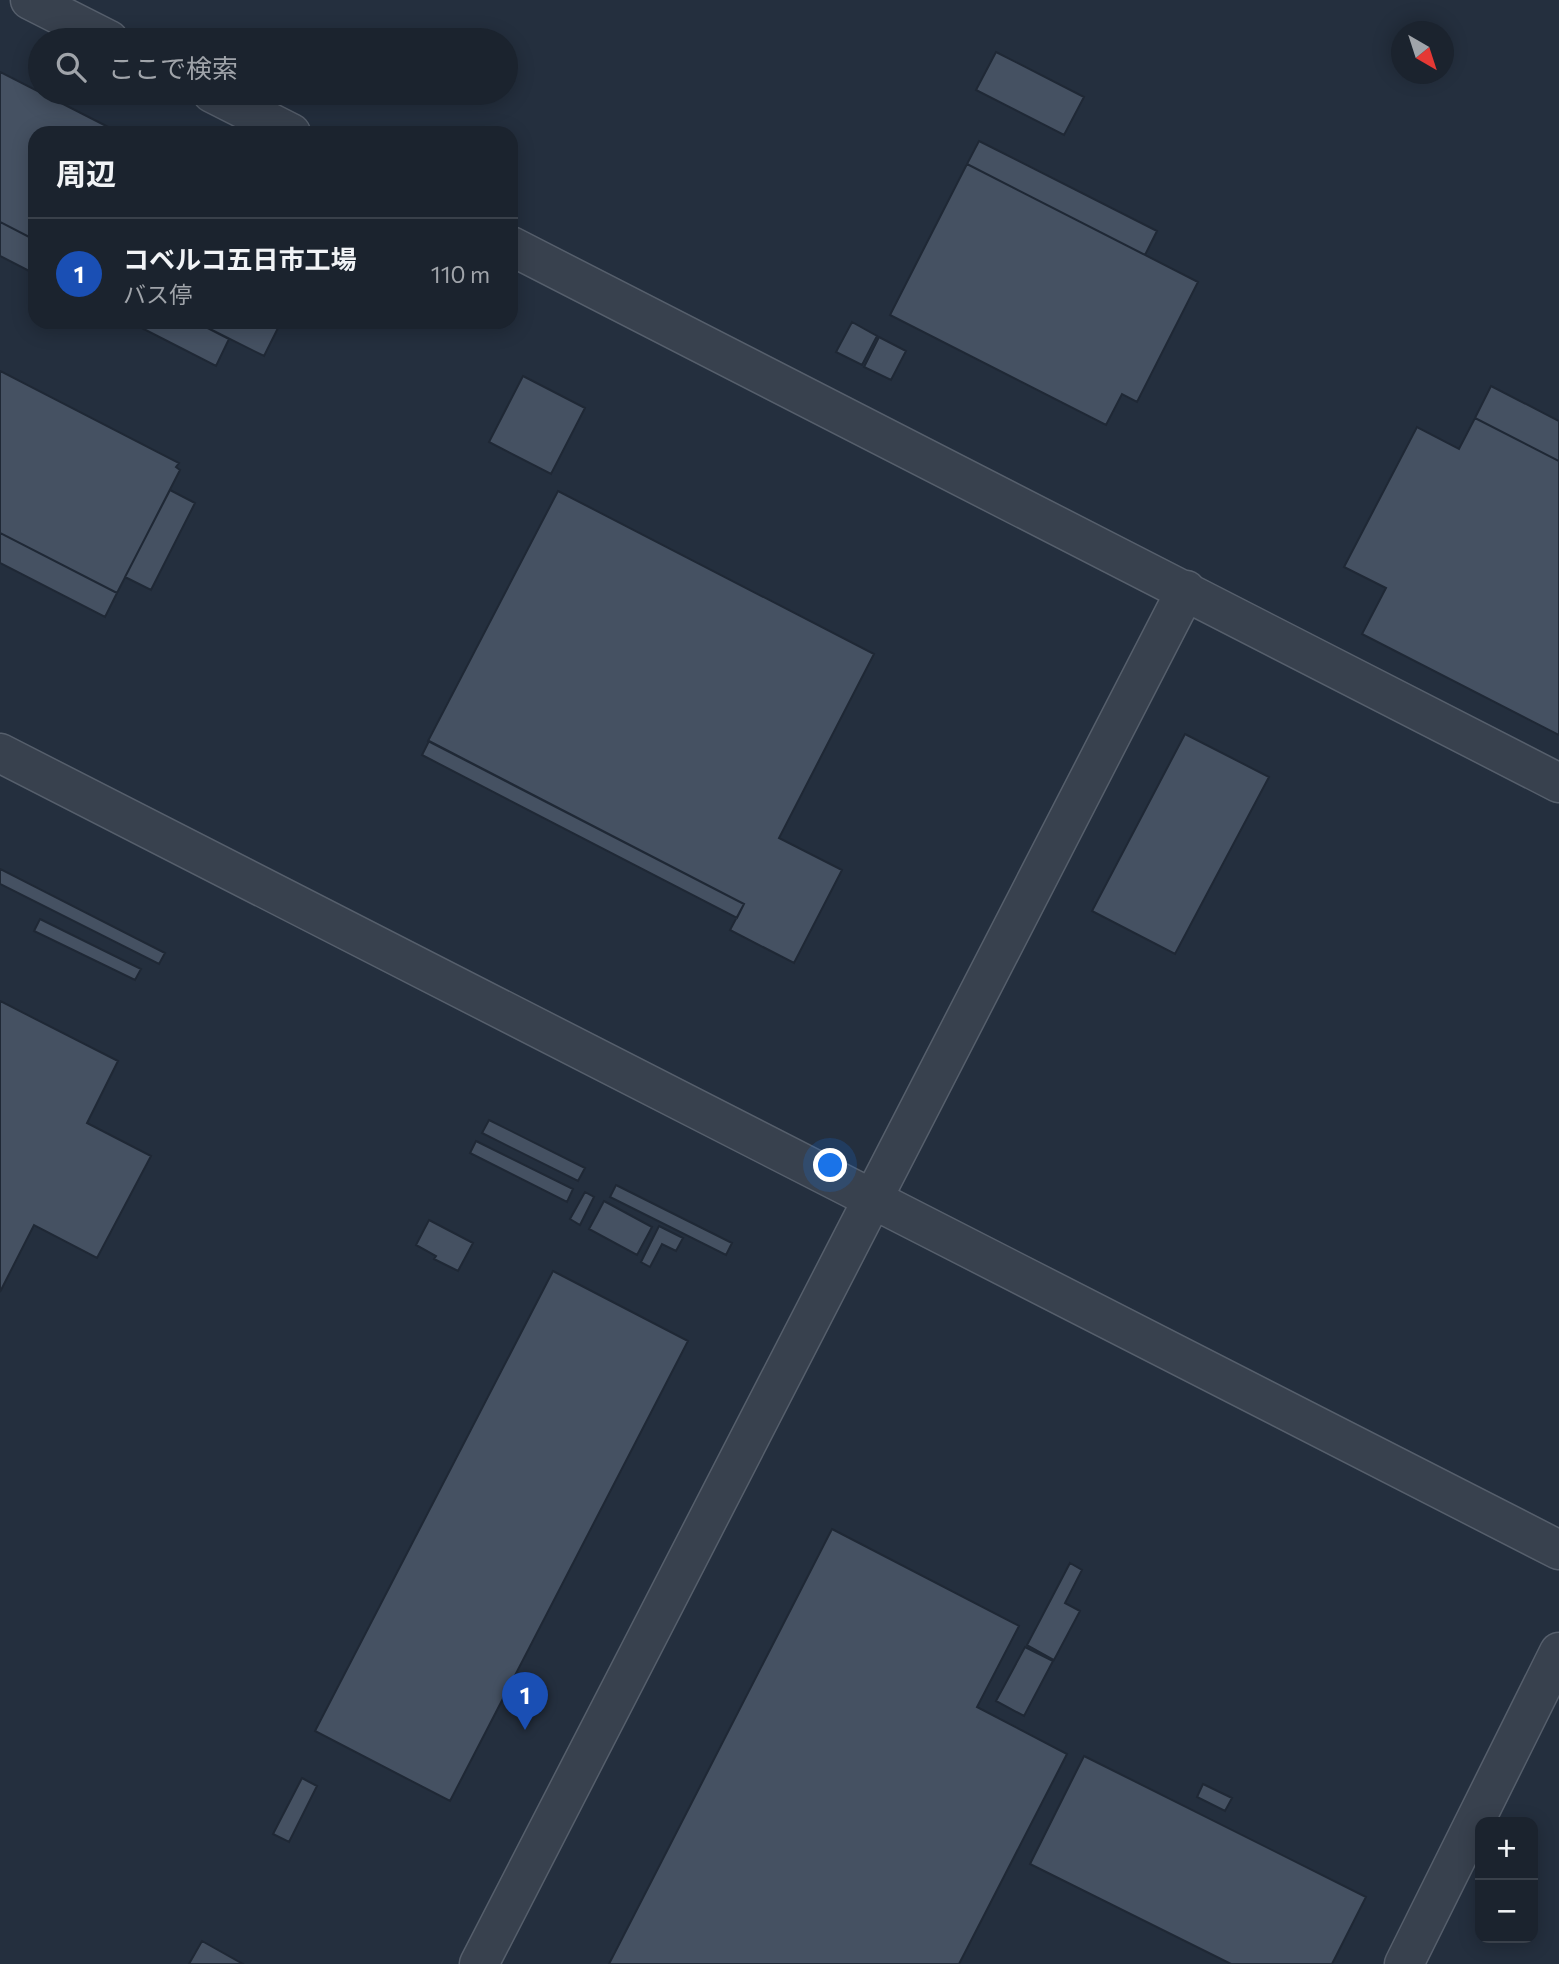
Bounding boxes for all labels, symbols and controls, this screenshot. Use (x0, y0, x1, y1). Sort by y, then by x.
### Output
north arrow (1391, 21, 1454, 84)
search box (28, 28, 518, 105)
icon: search (52, 48, 90, 86)
text: ここで検索 (108, 52, 238, 83)
text: 周辺 (56, 154, 116, 191)
text: コベルコ五日市工場 (123, 243, 356, 274)
text: 1 (74, 260, 84, 288)
text: 110 m (431, 260, 490, 288)
text: バス停 (123, 280, 192, 308)
your location (813, 1148, 847, 1182)
pin: 1 (502, 1672, 548, 1730)
map controls (1475, 1817, 1538, 1943)
button: + (1475, 1817, 1538, 1880)
button: − (1475, 1880, 1538, 1943)

